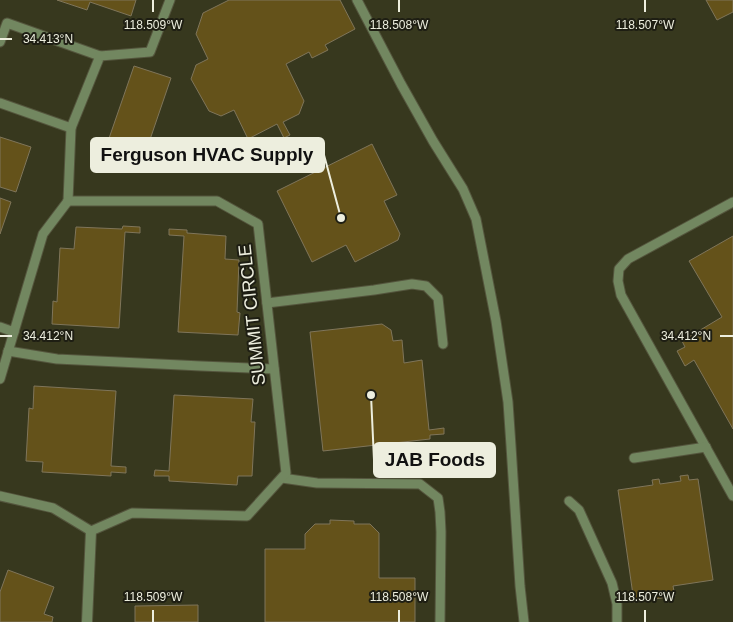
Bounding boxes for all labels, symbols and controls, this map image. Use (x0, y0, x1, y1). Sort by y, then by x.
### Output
text: 118.509°W (124, 18, 183, 32)
text: 118.508°W (370, 18, 429, 32)
text: 118.507°W (616, 18, 675, 32)
text: 34.413°N (23, 32, 73, 46)
callout: Ferguson HVAC Supply (91, 138, 324, 172)
text: Ferguson HVAC Supply (101, 144, 314, 165)
street label: SUMMIT CIRCLE (235, 243, 269, 387)
text: 34.412°N (23, 329, 73, 343)
text: 34.412°N (661, 329, 711, 343)
callout: JAB Foods (374, 443, 495, 477)
text: JAB Foods (385, 449, 485, 470)
text: 118.509°W (124, 590, 183, 604)
text: 118.508°W (370, 590, 429, 604)
text: 118.507°W (616, 590, 675, 604)

